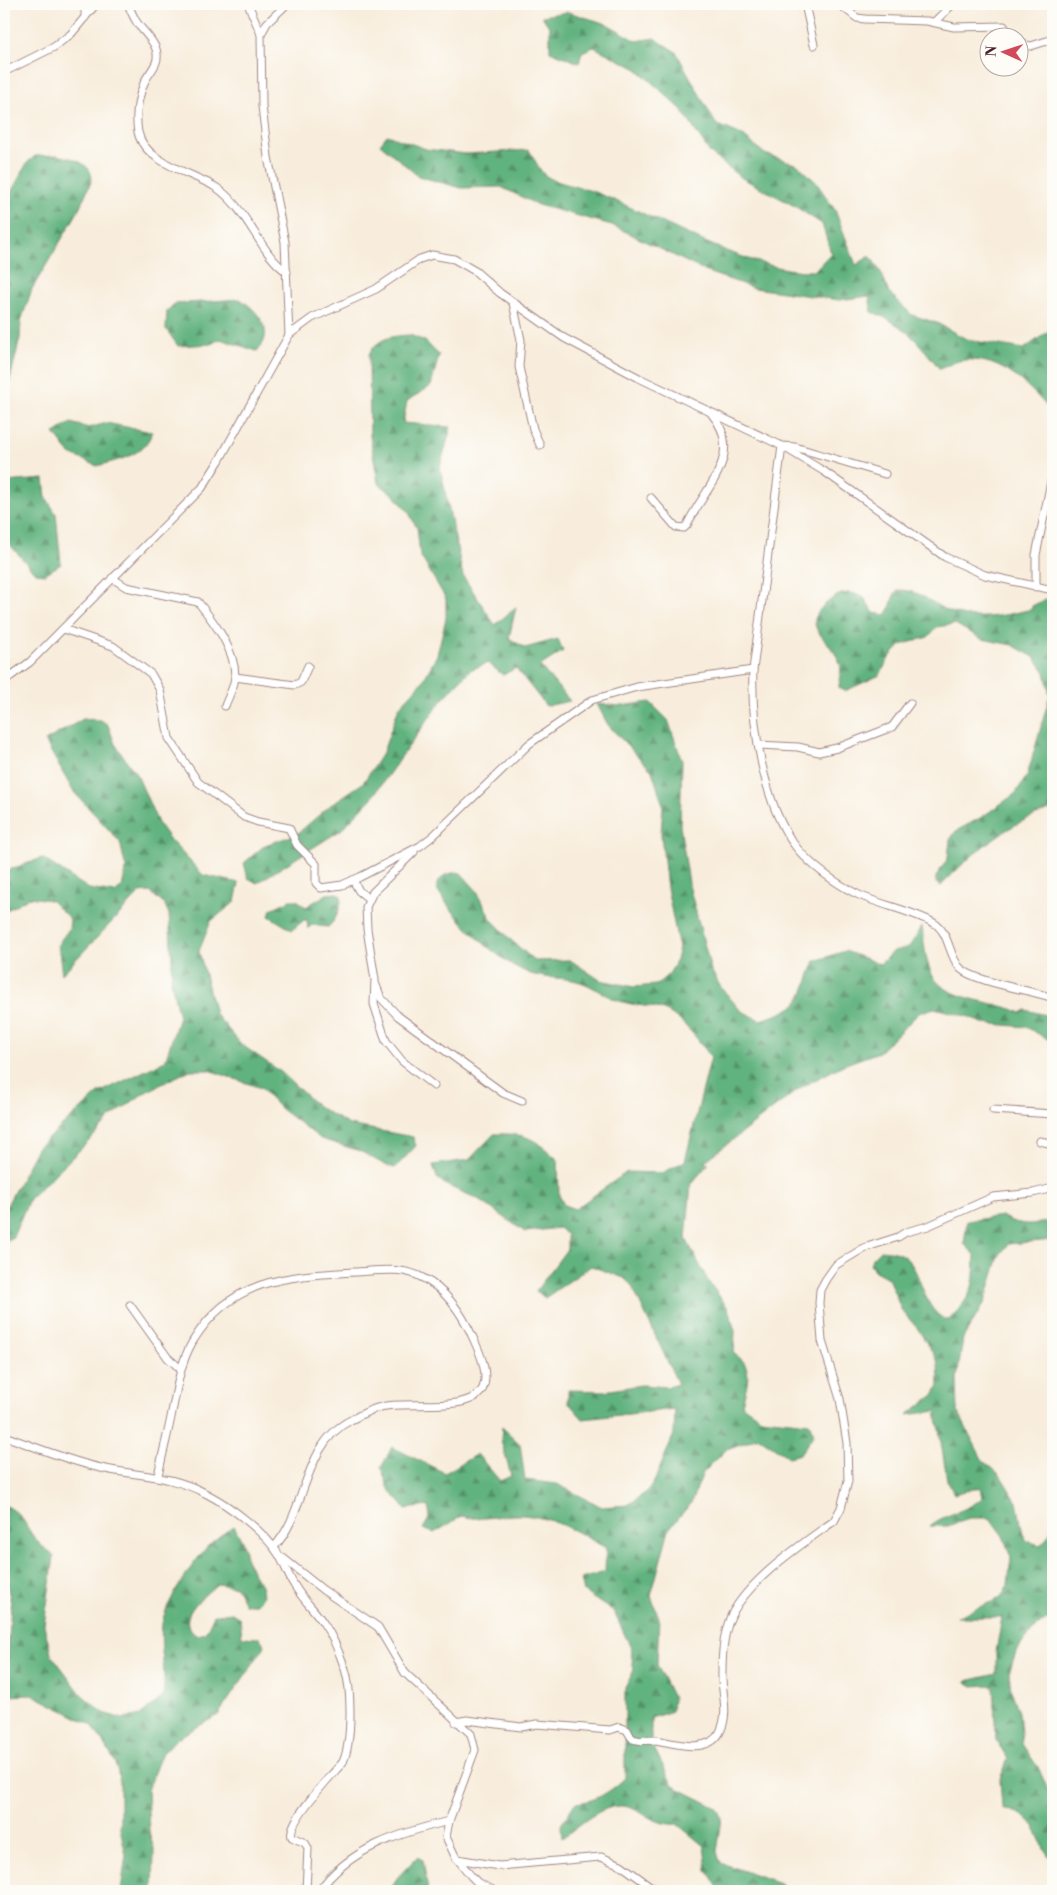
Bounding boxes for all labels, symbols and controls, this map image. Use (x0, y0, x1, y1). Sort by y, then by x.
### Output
north arrow (980, 28, 1030, 78)
text: N (983, 45, 1001, 57)

